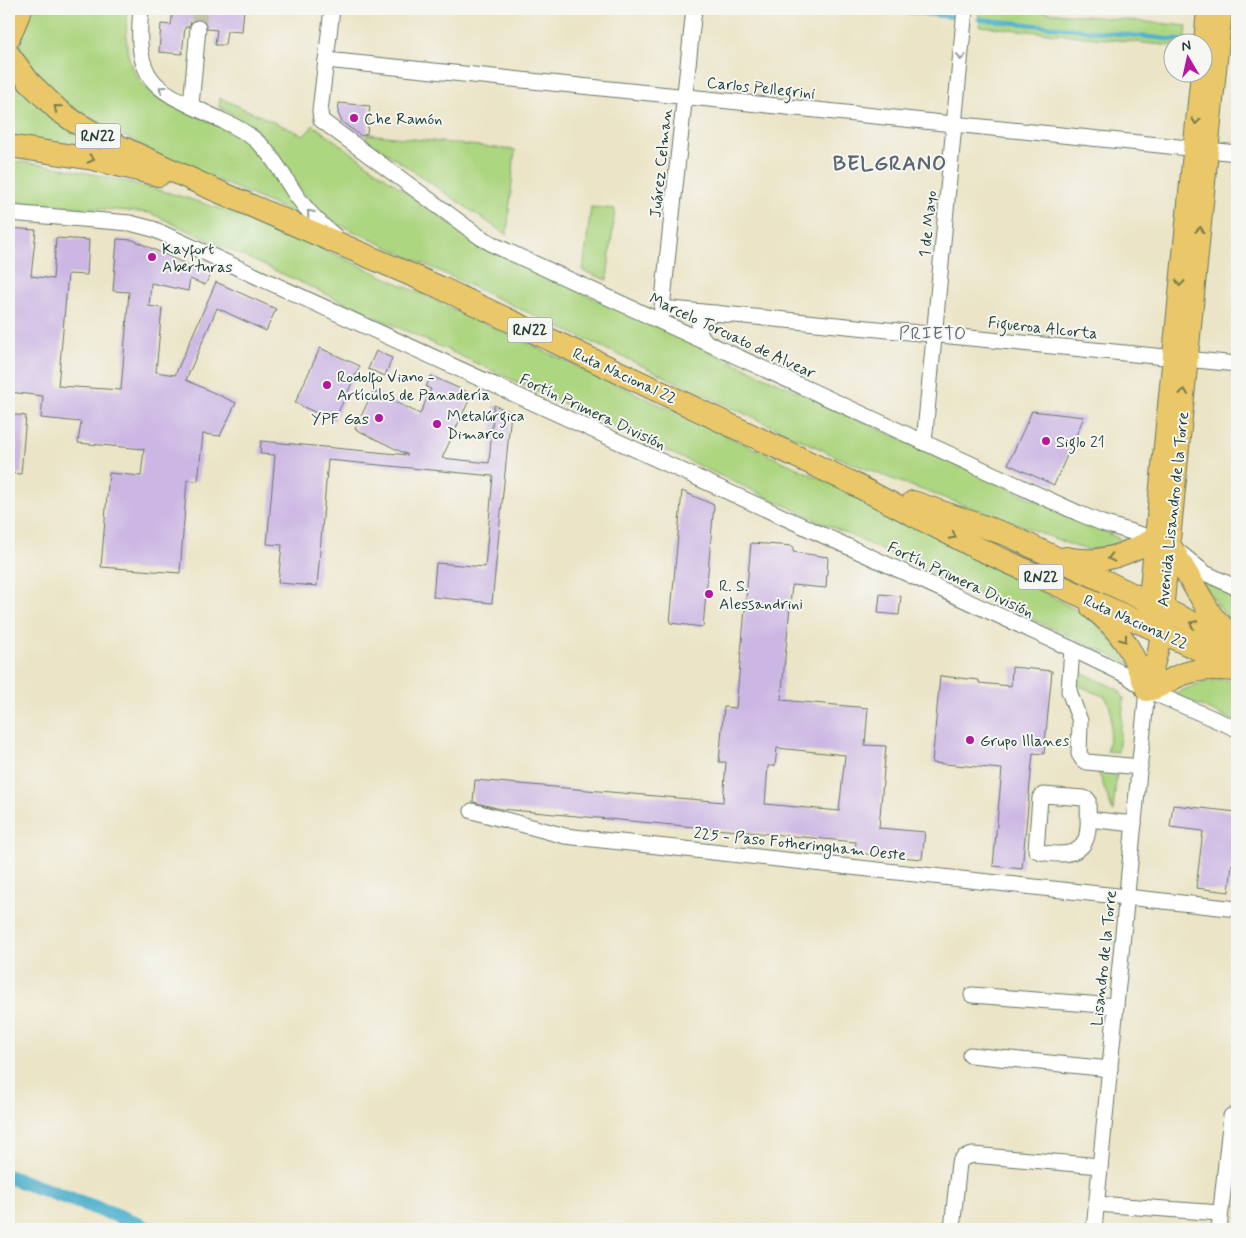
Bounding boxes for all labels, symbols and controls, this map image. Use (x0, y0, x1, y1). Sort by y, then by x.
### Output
north arrow (1164, 32, 1214, 82)
text: N (1180, 37, 1192, 56)
one-way arrow (955, 54, 966, 62)
street label: Carlos Pellegrini (706, 72, 816, 106)
one-way arrow (159, 86, 168, 95)
one-way arrow (54, 106, 63, 114)
street label: Juárez Celman (645, 107, 678, 219)
place label: Che Ramón (364, 109, 442, 130)
marker: Che Ramón (348, 112, 360, 124)
one-way arrow (1191, 117, 1202, 125)
road number: RN22 (76, 124, 120, 148)
district label: BELGRANO (833, 150, 947, 178)
one-way arrow (87, 154, 96, 164)
street label: 1 de Mayo (915, 190, 942, 259)
one-way arrow (307, 209, 316, 218)
one-way arrow (1194, 226, 1205, 234)
place label: Kayfort Aberturas (162, 239, 233, 278)
marker: Kayfort Aberturas (146, 251, 158, 263)
one-way arrow (1175, 279, 1186, 287)
street label: Marcelo Torcuato de Alvear (646, 289, 819, 384)
street label: Figueroa Alcorta (987, 312, 1099, 346)
road number: RN22 (508, 318, 552, 342)
district label: PRIETO (899, 322, 967, 346)
street label: Ruta Nacional 22 (569, 343, 680, 410)
place label: Rodolfo Viano - Artículos de Panadería (337, 367, 490, 406)
street label: Fortín Primera División (516, 369, 669, 455)
marker: Rodolfo Viano - Artículos de Panadería (321, 379, 333, 391)
one-way arrow (1178, 387, 1189, 395)
place label: Metalúrgica Dimarco (447, 406, 525, 445)
place label: YPF Gas (311, 409, 369, 430)
street label: Avenida Lisandro de la Torre (1153, 410, 1194, 608)
marker: YPF Gas (373, 412, 385, 424)
marker: Metalúrgica Dimarco (431, 418, 443, 430)
place label: Siglo 21 (1056, 432, 1105, 454)
marker: Siglo 21 (1040, 435, 1052, 447)
one-way arrow (948, 530, 957, 540)
street label: Fortín Primera División (884, 537, 1037, 623)
one-way arrow (1106, 552, 1115, 563)
road number: RN22 (1018, 564, 1064, 590)
place label: R. S. Alessandrini (719, 576, 803, 615)
marker: R. S. Alessandrini (703, 588, 715, 600)
street label: Ruta Nacional 22 (1080, 590, 1191, 655)
one-way arrow (1189, 619, 1198, 630)
one-way arrow (1118, 634, 1127, 643)
place label: Grupo Illanes (980, 731, 1069, 752)
marker: Grupo Illanes (964, 734, 976, 746)
street label: 225 - Paso Fotheringham Oeste (693, 823, 907, 867)
street label: Lisandro de la Torre (1087, 889, 1122, 1027)

